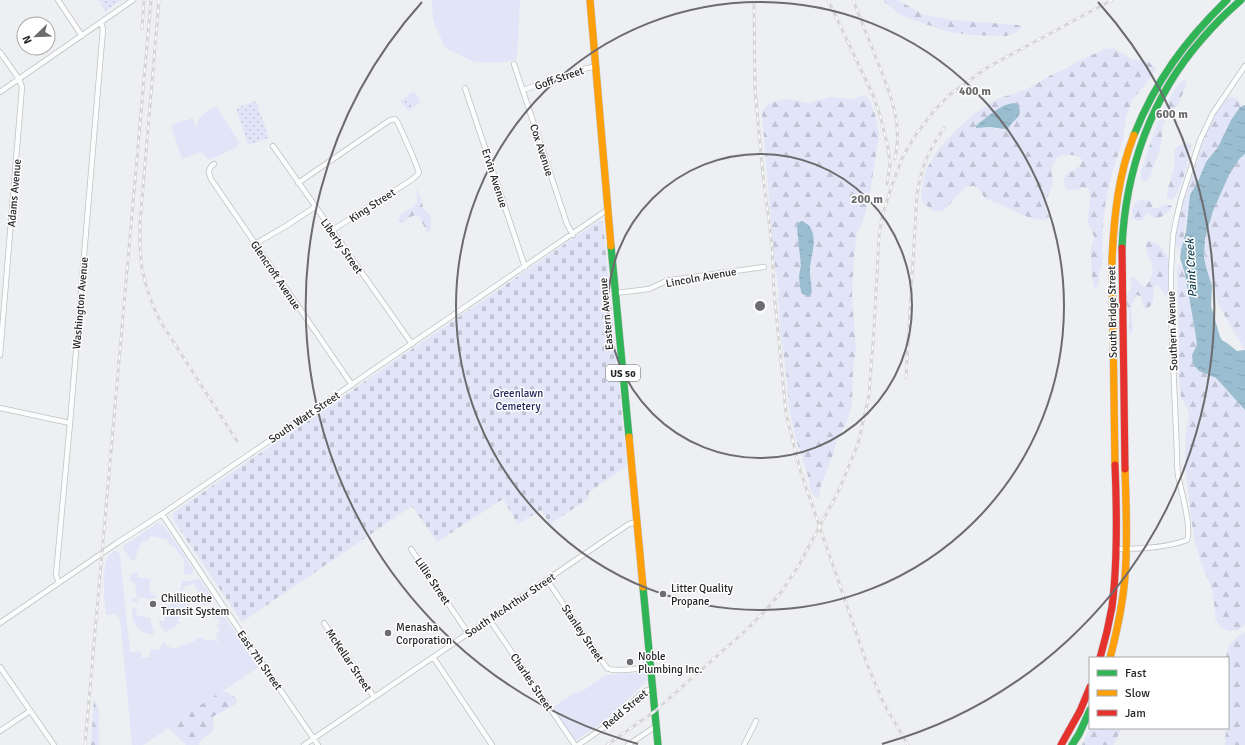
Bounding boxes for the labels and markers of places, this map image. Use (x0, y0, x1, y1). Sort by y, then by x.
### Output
centre of rings (753, 299, 767, 313)
place label: Litter Quality Propane (671, 582, 734, 608)
marker: Litter Quality Propane (658, 589, 668, 599)
place label: Chillicothe Transit System (161, 592, 230, 618)
marker: Chillicothe Transit System (148, 599, 158, 609)
place label: Menasha Corporation (396, 621, 452, 647)
marker: Menasha Corporation (383, 628, 393, 638)
place label: Noble Plumbing Inc. (638, 650, 703, 676)
marker: Noble Plumbing Inc. (625, 657, 635, 667)

